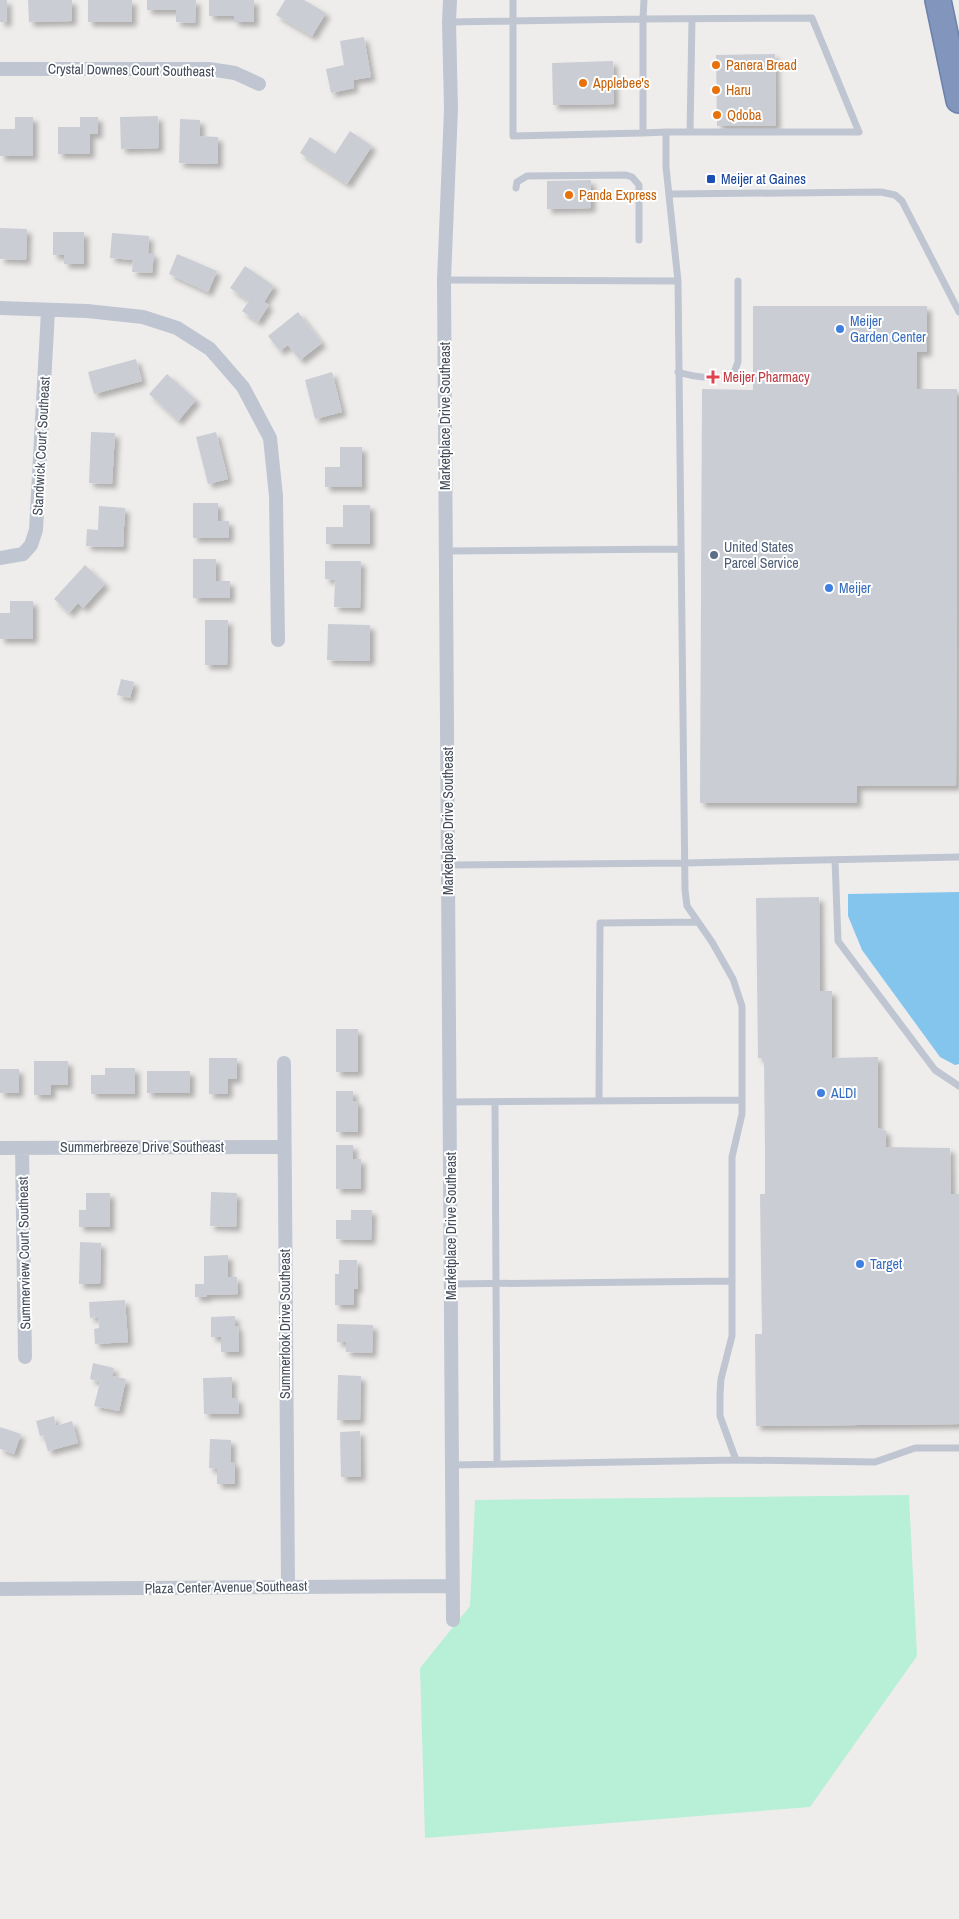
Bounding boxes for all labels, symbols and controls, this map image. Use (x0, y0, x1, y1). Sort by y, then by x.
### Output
place label: Panera Bread (726, 56, 797, 74)
marker: Panera Bread (710, 59, 722, 71)
street label: Crystal Downes Court Southeast (48, 60, 214, 80)
place label: Applebee's (592, 74, 650, 92)
marker: Applebee's (577, 77, 589, 89)
place label: Haru (726, 81, 751, 99)
marker: Haru (710, 84, 722, 96)
place label: Qdoba (727, 106, 762, 124)
marker: Qdoba (711, 109, 723, 121)
place label: Meijer at Gaines (721, 170, 806, 188)
marker: Meijer at Gaines (705, 173, 717, 185)
place label: Panda Express (579, 186, 657, 204)
marker: Panda Express (563, 189, 575, 201)
place label: Meijer Garden Center (850, 312, 926, 346)
marker: Meijer Garden Center (834, 323, 846, 335)
street label: Marketplace Drive Southeast (436, 342, 454, 490)
place label: Meijer Pharmacy (723, 368, 810, 386)
marker: Meijer Pharmacy (707, 371, 719, 383)
street label: Standwick Court Southeast (28, 376, 54, 516)
place label: United States Parcel Service (724, 538, 799, 572)
marker: United States Parcel Service (708, 549, 720, 561)
place label: Meijer (839, 579, 871, 597)
marker: Meijer (823, 582, 835, 594)
street label: Marketplace Drive Southeast (439, 747, 457, 895)
place label: ALDI (830, 1084, 857, 1102)
marker: ALDI (815, 1087, 827, 1099)
street label: Summerbreeze Drive Southeast (60, 1138, 224, 1156)
street label: Marketplace Drive Southeast (442, 1152, 460, 1300)
street label: Summerview Court Southeast (14, 1176, 34, 1330)
street label: Summerlook Drive Southeast (276, 1249, 294, 1399)
place label: Target (870, 1255, 902, 1273)
marker: Target (854, 1258, 866, 1270)
street label: Plaza Center Avenue Southeast (145, 1577, 307, 1597)

